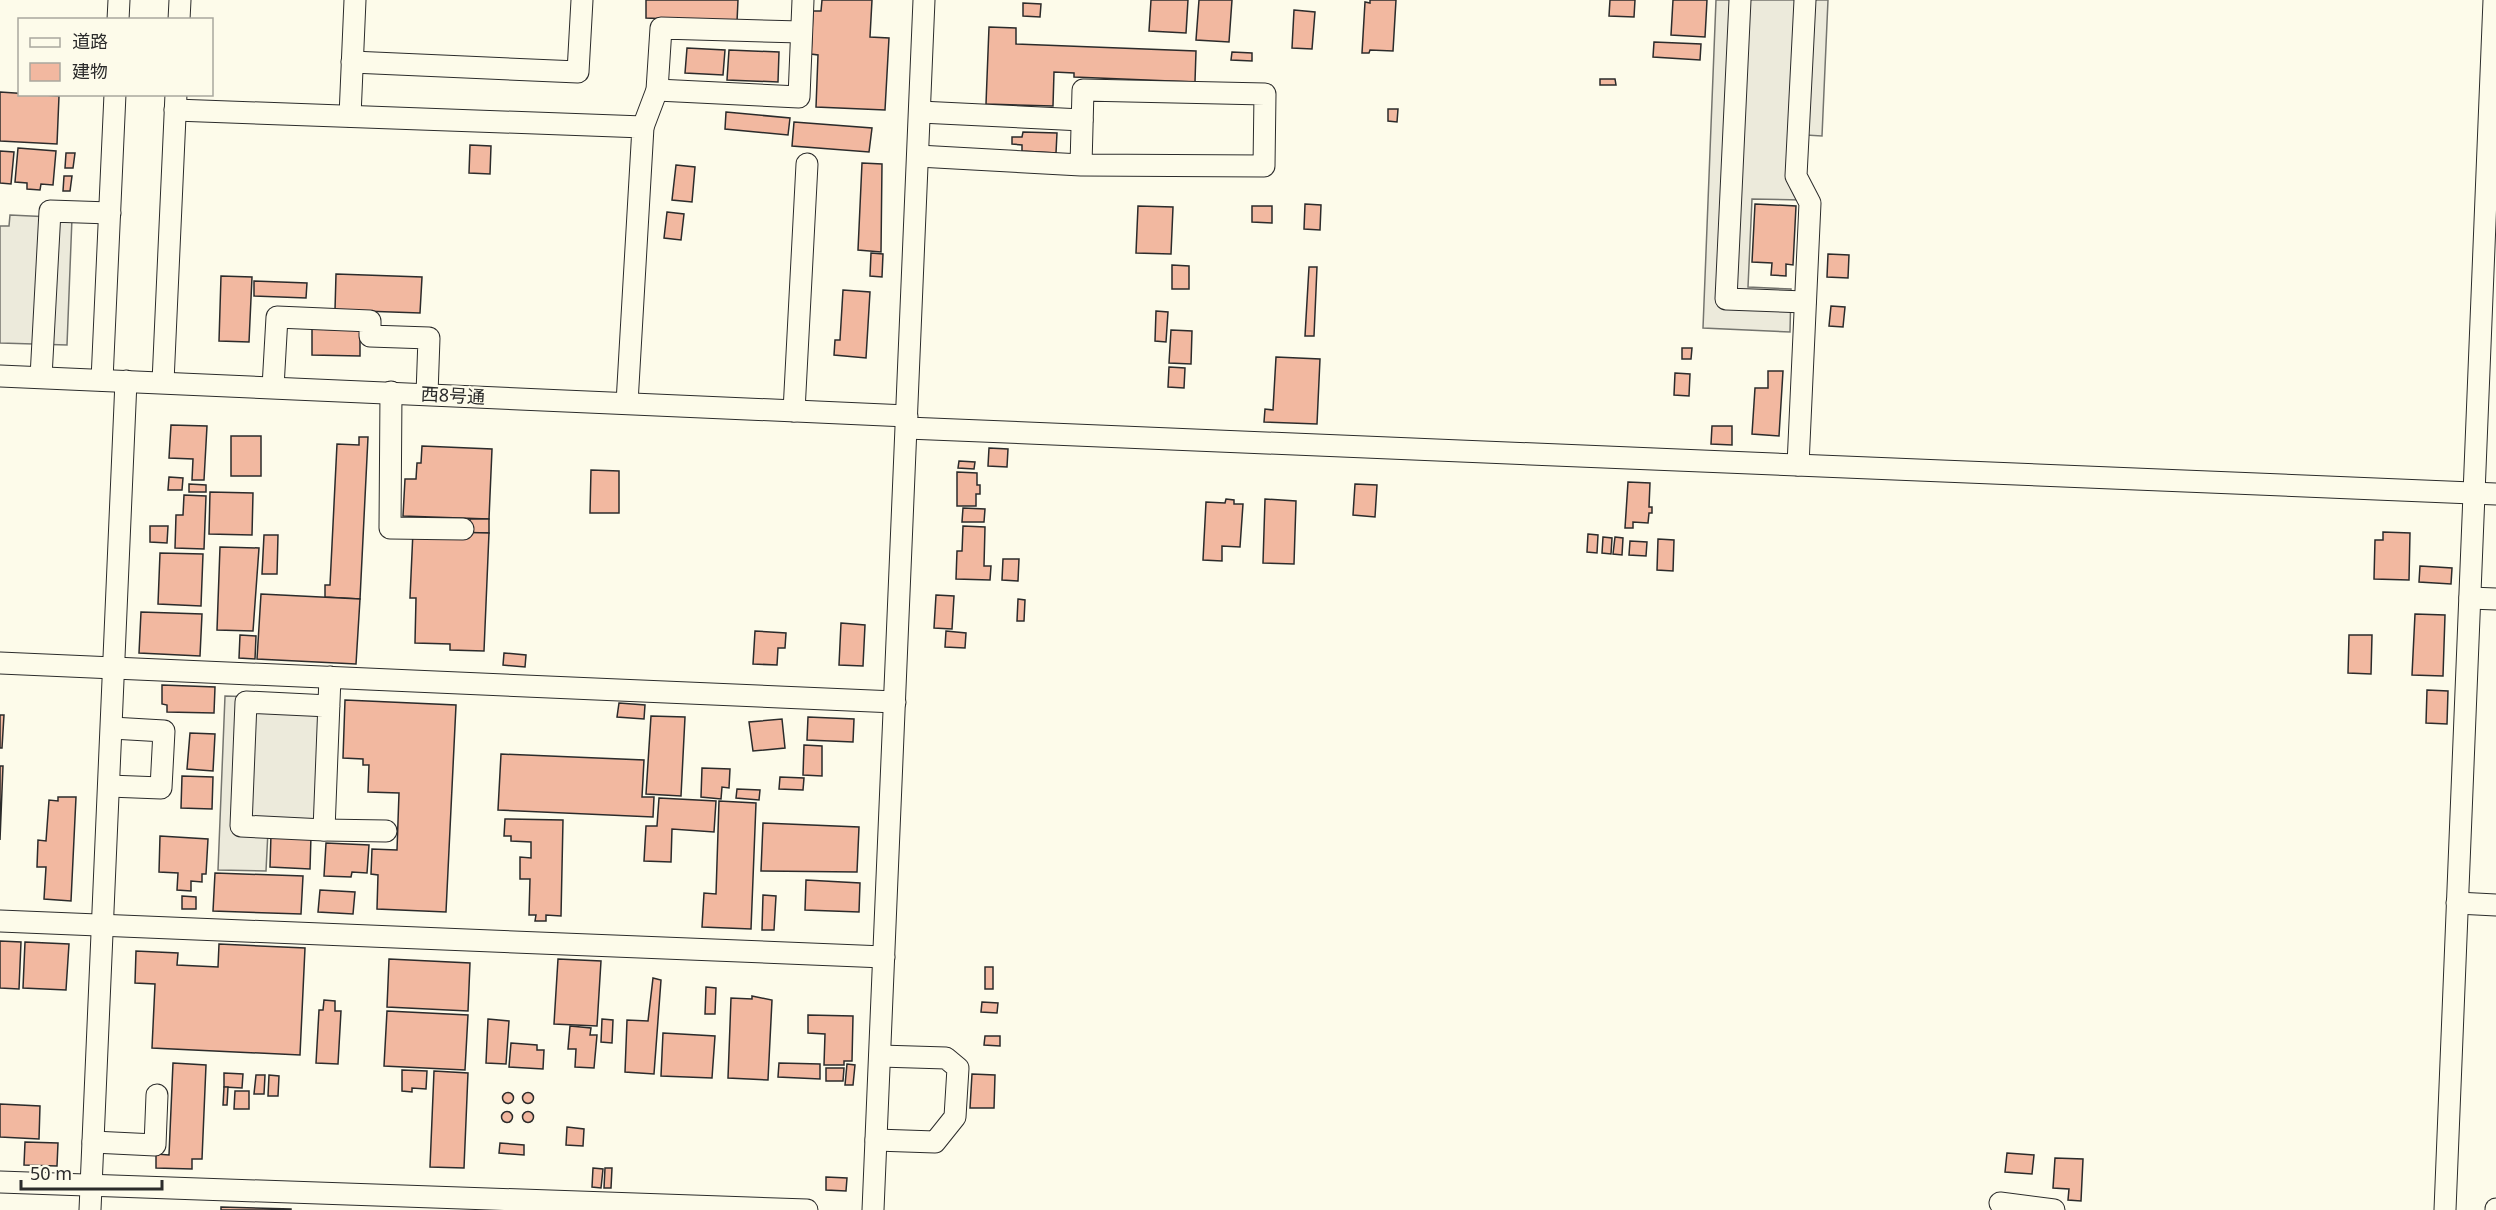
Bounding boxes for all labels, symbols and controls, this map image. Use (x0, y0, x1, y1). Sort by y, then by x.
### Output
legend (18, 18, 213, 96)
text: 道路 (72, 29, 108, 53)
text: 建物 (72, 59, 108, 83)
street label: 西8号通 (420, 381, 486, 409)
scale bar (21, 1153, 162, 1191)
text: 50 m (30, 1161, 72, 1185)

